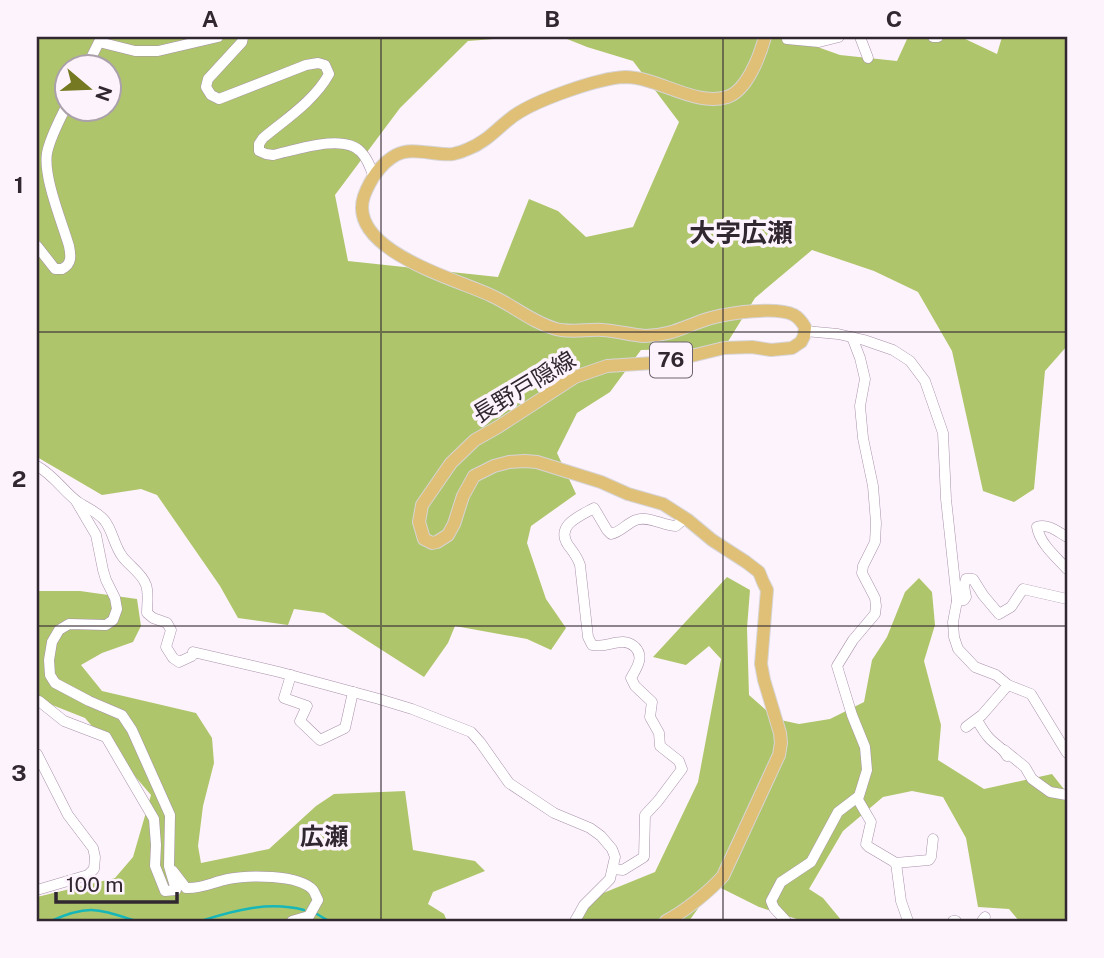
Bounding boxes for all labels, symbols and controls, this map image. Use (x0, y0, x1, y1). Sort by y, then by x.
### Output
text: A (202, 5, 219, 32)
text: B (544, 5, 560, 32)
text: C (886, 5, 902, 32)
north arrow (52, 52, 122, 122)
text: N (91, 83, 117, 104)
text: 1 (14, 171, 24, 198)
district label: 大字広瀬 (689, 217, 793, 248)
road number: 76 (650, 342, 692, 378)
street label: 長野戸隠線 (468, 345, 580, 428)
text: 2 (12, 465, 26, 492)
text: 3 (11, 759, 27, 786)
district label: 広瀬 (300, 822, 348, 850)
scale bar (56, 860, 177, 904)
text: 100 m (66, 872, 123, 897)

